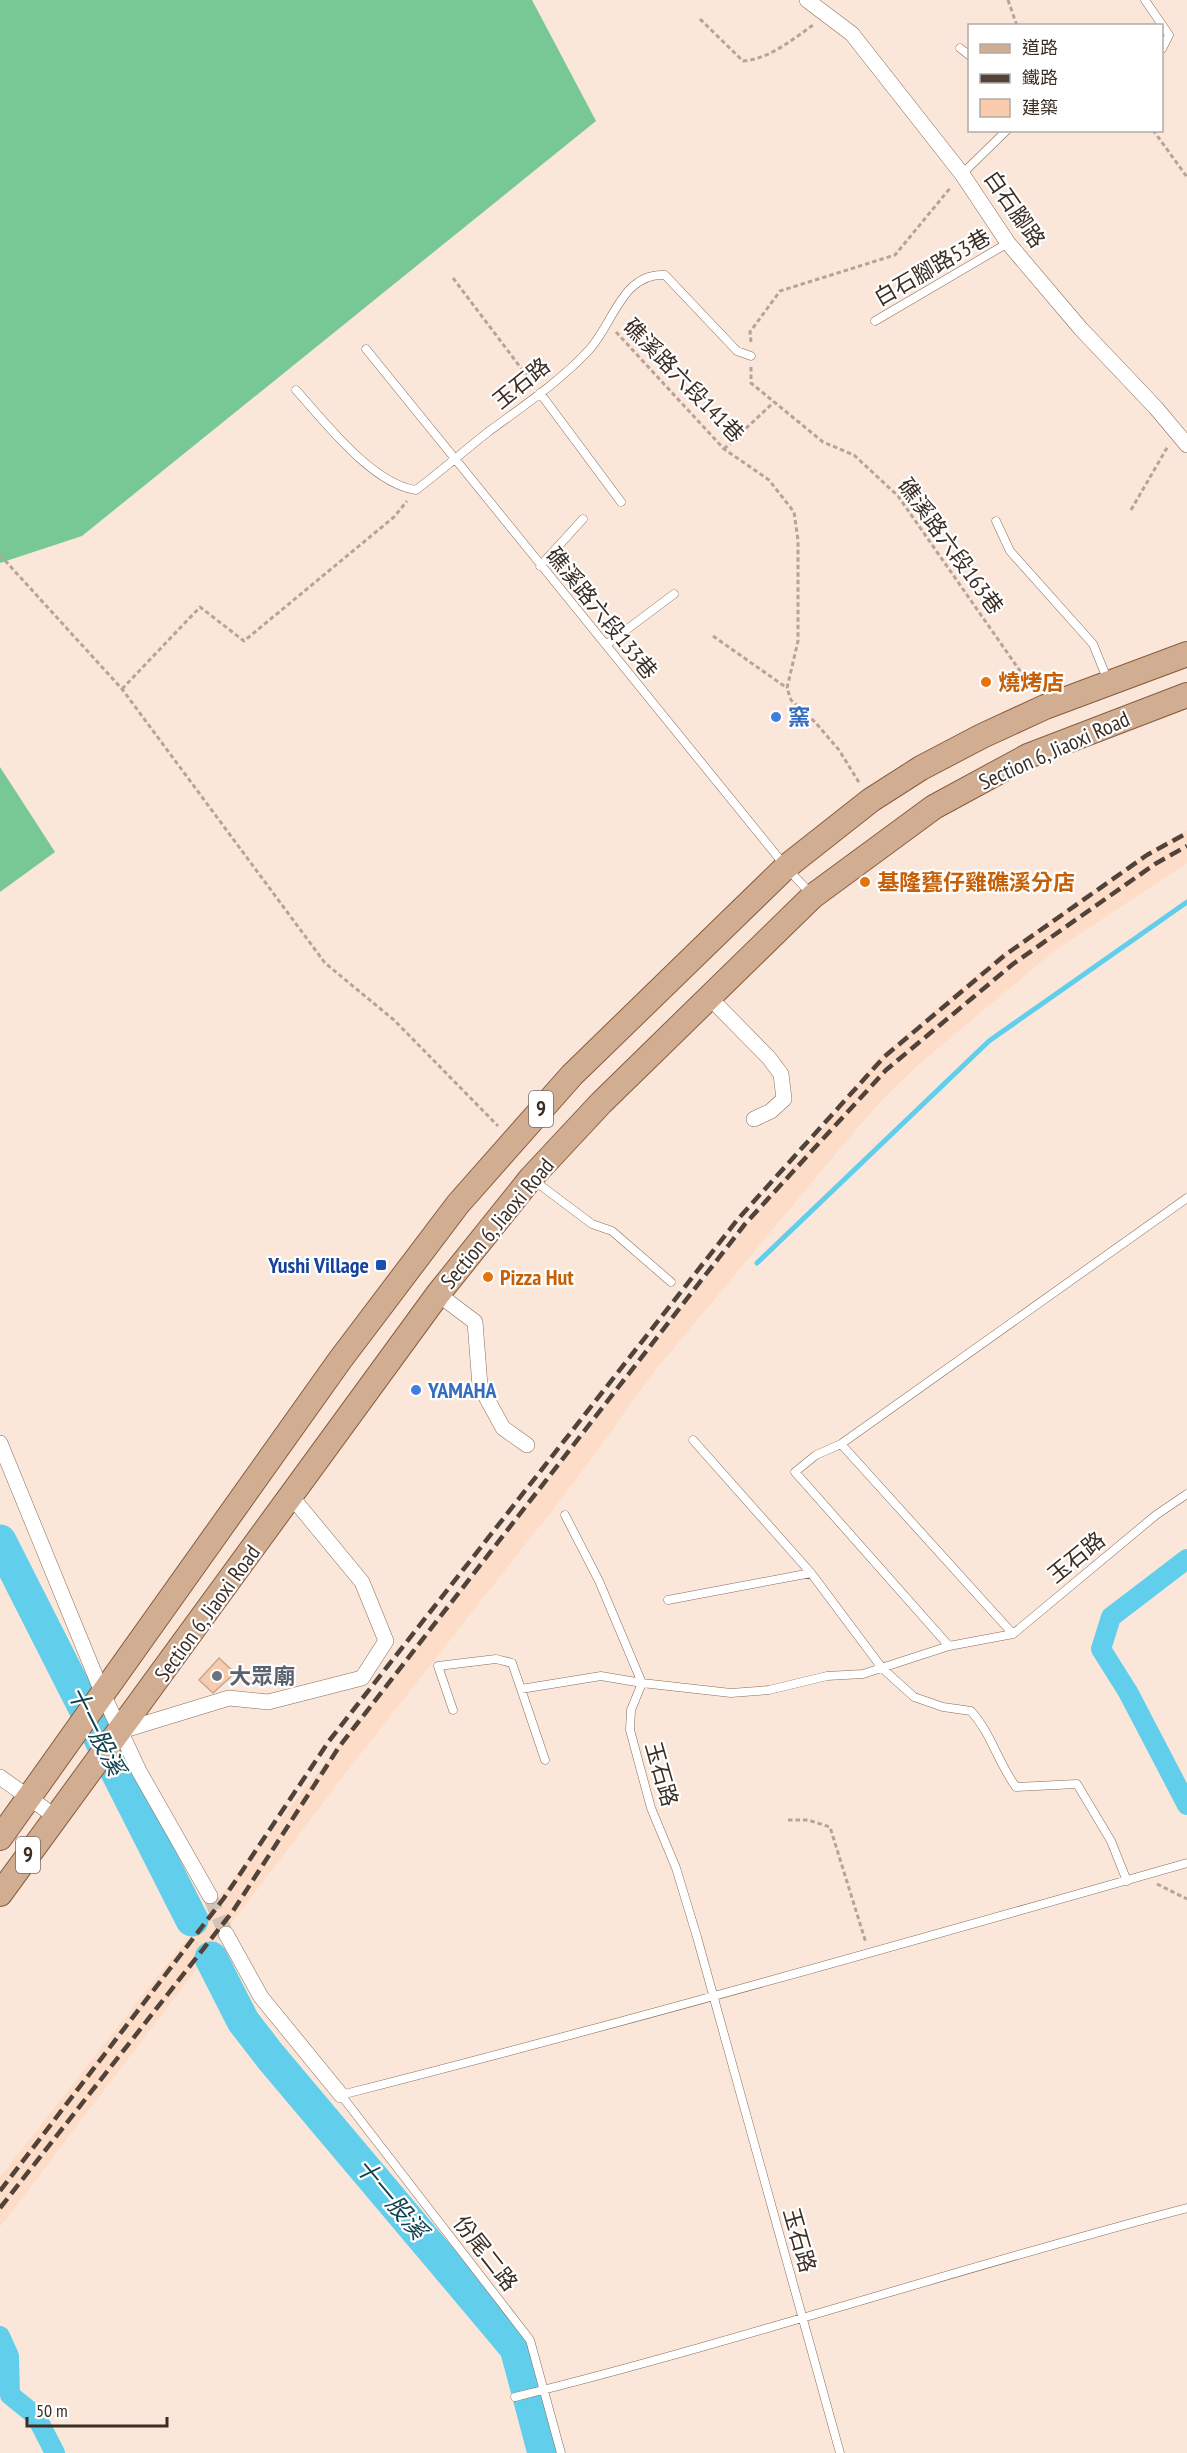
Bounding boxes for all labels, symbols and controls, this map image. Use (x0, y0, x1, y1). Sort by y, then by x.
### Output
legend (968, 24, 1163, 132)
text: 道路 (1022, 36, 1058, 59)
text: 鐵路 (1022, 66, 1058, 89)
text: 建築 (1022, 96, 1058, 119)
street label: 白石腳路 (978, 165, 1052, 253)
street label: 白石腳路53巷 (869, 222, 995, 312)
street label: 礁溪路六段141巷 (618, 312, 750, 448)
street label: 玉石路 (487, 351, 555, 415)
street label: 礁溪路六段163巷 (892, 472, 1010, 620)
street label: 礁溪路六段133巷 (540, 541, 664, 685)
place label: 燒烤店 (998, 668, 1064, 696)
marker: 燒烤店 (979, 675, 993, 689)
place label: 窯 (788, 703, 810, 731)
street label: Section 6, Jiaoxi Road (974, 704, 1134, 796)
marker: 窯 (769, 710, 783, 724)
place label: 基隆甕仔雞礁溪分店 (877, 868, 1075, 896)
marker: 基隆甕仔雞礁溪分店 (858, 875, 872, 889)
road number: 9 (529, 1091, 553, 1127)
street label: Section 6, Jiaoxi Road (434, 1152, 560, 1294)
place label: Yushi Village (267, 1251, 369, 1279)
marker: Yushi Village (374, 1258, 388, 1272)
place label: Pizza Hut (500, 1263, 574, 1291)
marker: Pizza Hut (481, 1270, 495, 1284)
place label: YAMAHA (427, 1376, 498, 1404)
marker: YAMAHA (409, 1383, 423, 1397)
street label: 玉石路 (1042, 1525, 1110, 1589)
street label: Section 6, Jiaoxi Road (148, 1539, 266, 1687)
place label: 大眾廟 (229, 1662, 295, 1690)
marker: 大眾廟 (210, 1669, 224, 1683)
water label: 十一股溪 (61, 1681, 133, 1783)
street label: 玉石路 (639, 1738, 685, 1810)
road number: 9 (16, 1837, 40, 1873)
water label: 十一股溪 (349, 2152, 436, 2248)
street label: 玉石路 (777, 2204, 823, 2276)
street label: 份尾二路 (448, 2210, 524, 2296)
scale bar (27, 2390, 166, 2428)
text: 50 m (36, 2399, 68, 2422)

